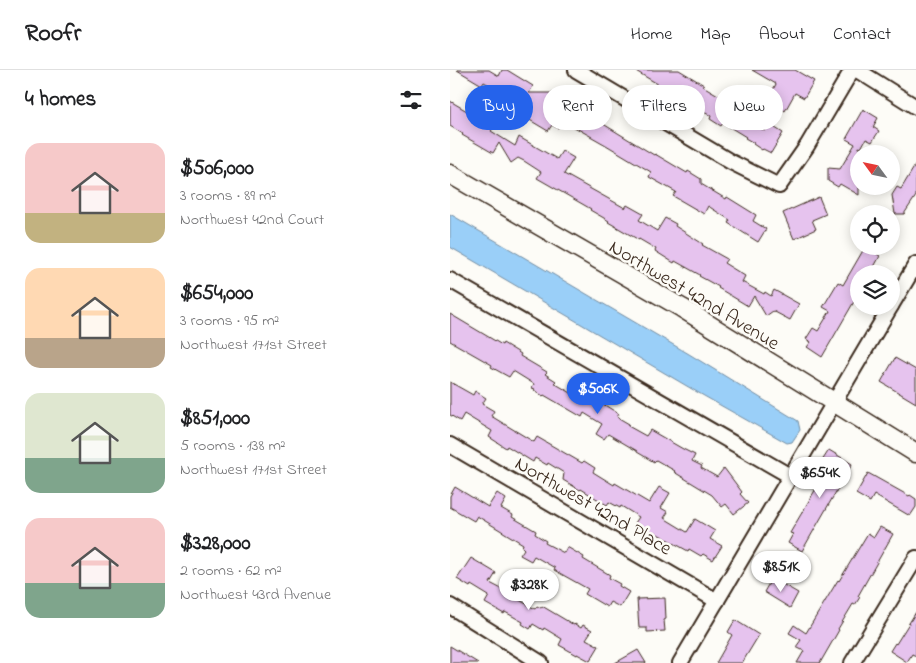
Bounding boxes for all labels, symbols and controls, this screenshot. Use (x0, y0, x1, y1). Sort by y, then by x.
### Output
text: Roofr (25, 17, 81, 52)
text: Home (631, 22, 672, 48)
text: Map (700, 22, 731, 48)
text: About (759, 22, 805, 48)
text: Contact (833, 22, 891, 48)
text: 4 homes (25, 85, 96, 115)
chip: Buy (465, 85, 533, 130)
chip: Rent (543, 85, 612, 130)
chip: Filters (622, 85, 705, 130)
chip: New (715, 85, 783, 130)
icon: filters (397, 86, 425, 114)
north arrow (850, 145, 900, 195)
map controls (850, 145, 900, 315)
text: $506,000 (180, 154, 254, 184)
icon: home (65, 163, 125, 223)
text: 3 rooms · 89 m² (180, 184, 276, 208)
button: locate (850, 205, 900, 255)
text: Northwest 42nd Court (180, 208, 324, 232)
street label: Northwest 42nd Avenue (603, 234, 785, 359)
button: layers (850, 265, 900, 315)
text: $654,000 (180, 279, 253, 309)
icon: home (65, 288, 125, 348)
text: 3 rooms · 95 m² (180, 309, 279, 333)
text: Northwest 171st Street (180, 333, 327, 357)
pin: $506K (563, 372, 633, 415)
text: $506K (578, 377, 618, 401)
text: $851,000 (180, 404, 250, 434)
icon: home (65, 413, 125, 473)
text: 5 rooms · 138 m² (180, 434, 286, 458)
street label: Northwest 42nd Place (509, 450, 677, 564)
pin: $654K (785, 456, 855, 499)
text: Northwest 171st Street (180, 458, 327, 482)
text: $654K (800, 461, 840, 485)
text: $328,000 (180, 529, 251, 559)
icon: home (65, 538, 125, 598)
pin: $851K (746, 550, 816, 593)
text: $851K (762, 555, 800, 579)
text: 2 rooms · 62 m² (180, 559, 282, 583)
pin: $328K (494, 568, 564, 611)
text: $328K (510, 573, 548, 597)
text: Northwest 43rd Avenue (180, 583, 331, 607)

